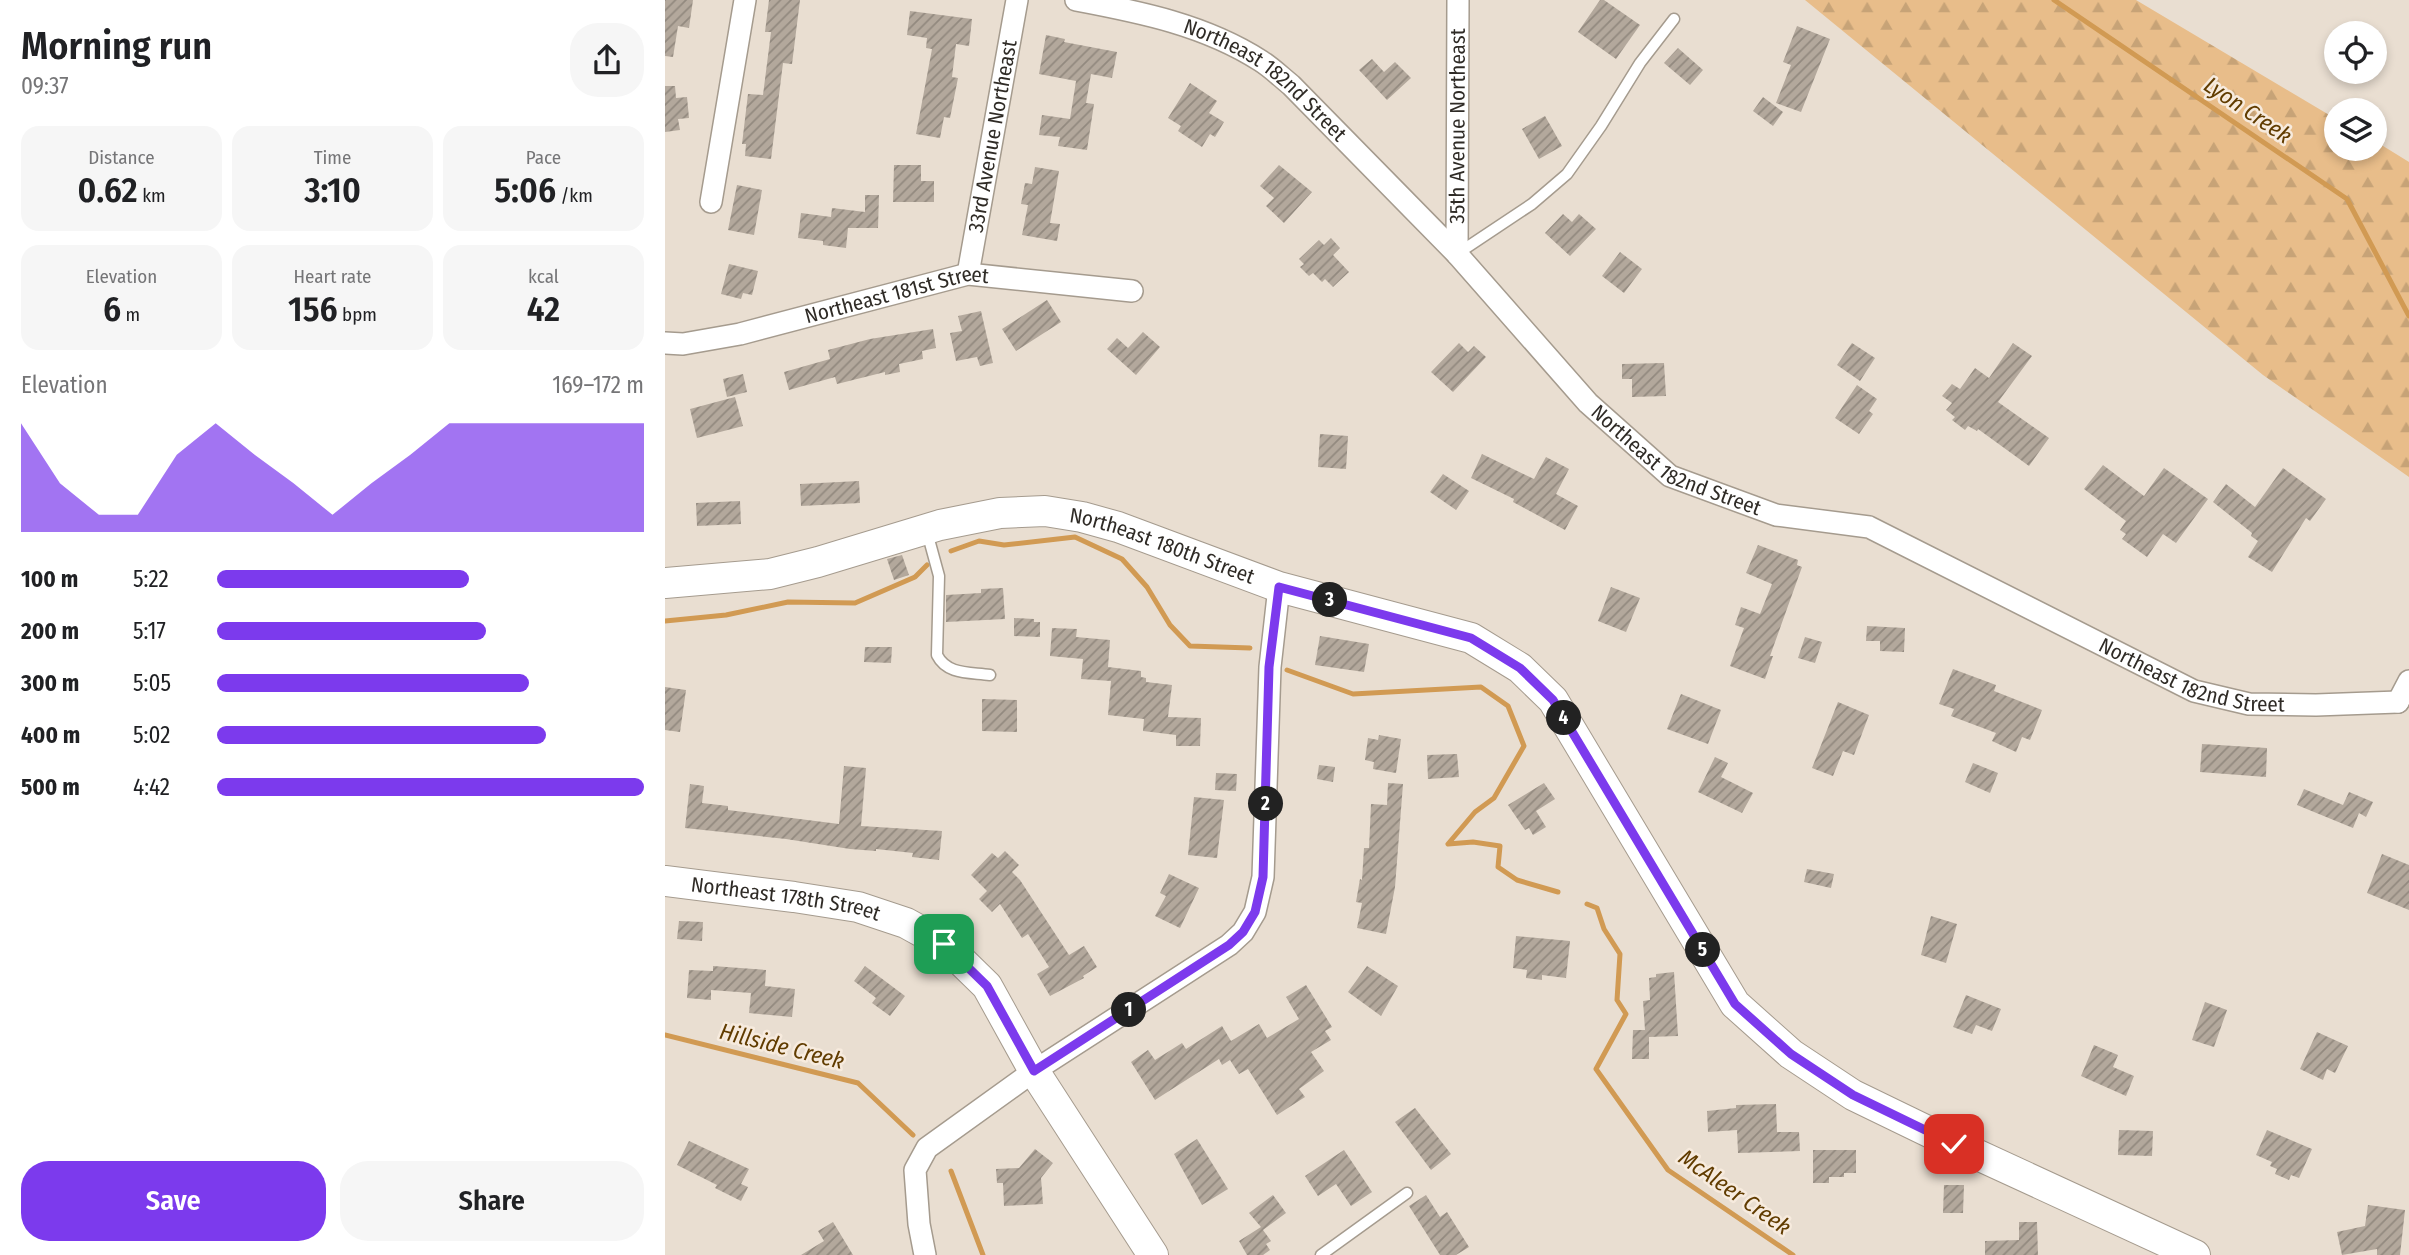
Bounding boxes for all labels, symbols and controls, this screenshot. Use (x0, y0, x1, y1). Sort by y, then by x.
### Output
street label: Northeast 182nd Street (1180, 13, 1352, 147)
map controls (2324, 21, 2387, 161)
button: locate (2324, 21, 2387, 84)
text: Morning run (21, 23, 212, 69)
button: share (570, 23, 644, 97)
street label: 35th Avenue Northeast (1444, 28, 1471, 224)
street label: 33rd Avenue Northeast (963, 38, 1023, 235)
water label: Lyon Creek (2199, 70, 2297, 150)
text: 09:37 (21, 72, 69, 100)
button: layers (2324, 98, 2387, 161)
text: Distance (88, 146, 155, 169)
text: Time (314, 146, 351, 169)
text: Pace (526, 146, 561, 169)
text: 0.62 (77, 169, 138, 211)
text: 3:10 (304, 169, 361, 211)
text: 5:06 (494, 169, 556, 211)
text: km (138, 184, 166, 207)
text: /km (556, 184, 593, 207)
street label: Northeast 181st Street (802, 261, 990, 329)
text: Elevation (86, 265, 157, 288)
text: Heart rate (293, 265, 372, 288)
text: kcal (528, 265, 559, 288)
text: 6 (103, 288, 121, 330)
text: 156 (288, 288, 338, 330)
text: 42 (527, 288, 560, 330)
text: m (121, 303, 140, 326)
text: bpm (338, 303, 377, 326)
text: Elevation (21, 371, 108, 399)
text: 169–172 m (552, 371, 644, 399)
street label: Northeast 182nd Street (1586, 399, 1765, 521)
street label: Northeast 180th Street (1068, 502, 1258, 590)
text: 100 m (21, 565, 78, 593)
text: 5:22 (133, 565, 169, 593)
pin: 3 (1313, 582, 1347, 618)
text: 3 (1325, 588, 1334, 611)
text: 200 m (21, 617, 79, 645)
text: 5:17 (133, 617, 166, 645)
street label: Northeast 182nd Street (2095, 632, 2285, 718)
text: 300 m (21, 669, 79, 697)
text: 5:05 (133, 669, 171, 697)
pin: 4 (1546, 700, 1581, 736)
text: 4 (1559, 706, 1568, 729)
text: 400 m (21, 721, 80, 749)
text: 5:02 (133, 721, 170, 749)
text: 500 m (21, 773, 80, 801)
text: 4:42 (133, 773, 170, 801)
pin: 2 (1249, 786, 1283, 822)
text: 2 (1261, 792, 1270, 815)
street label: Northeast 178th Street (689, 871, 884, 927)
pin (914, 914, 974, 974)
icon: arrive (925, 925, 963, 963)
pin: 5 (1685, 932, 1721, 968)
text: 5 (1698, 938, 1707, 961)
pin: 1 (1112, 992, 1147, 1028)
text: 1 (1124, 998, 1133, 1021)
water label: Hillside Creek (717, 1017, 847, 1075)
pin (1924, 1114, 1984, 1174)
icon: check (1935, 1125, 1973, 1163)
water label: McAleer Creek (1673, 1143, 1797, 1241)
button: Save (21, 1161, 326, 1241)
button: Share (340, 1161, 644, 1241)

